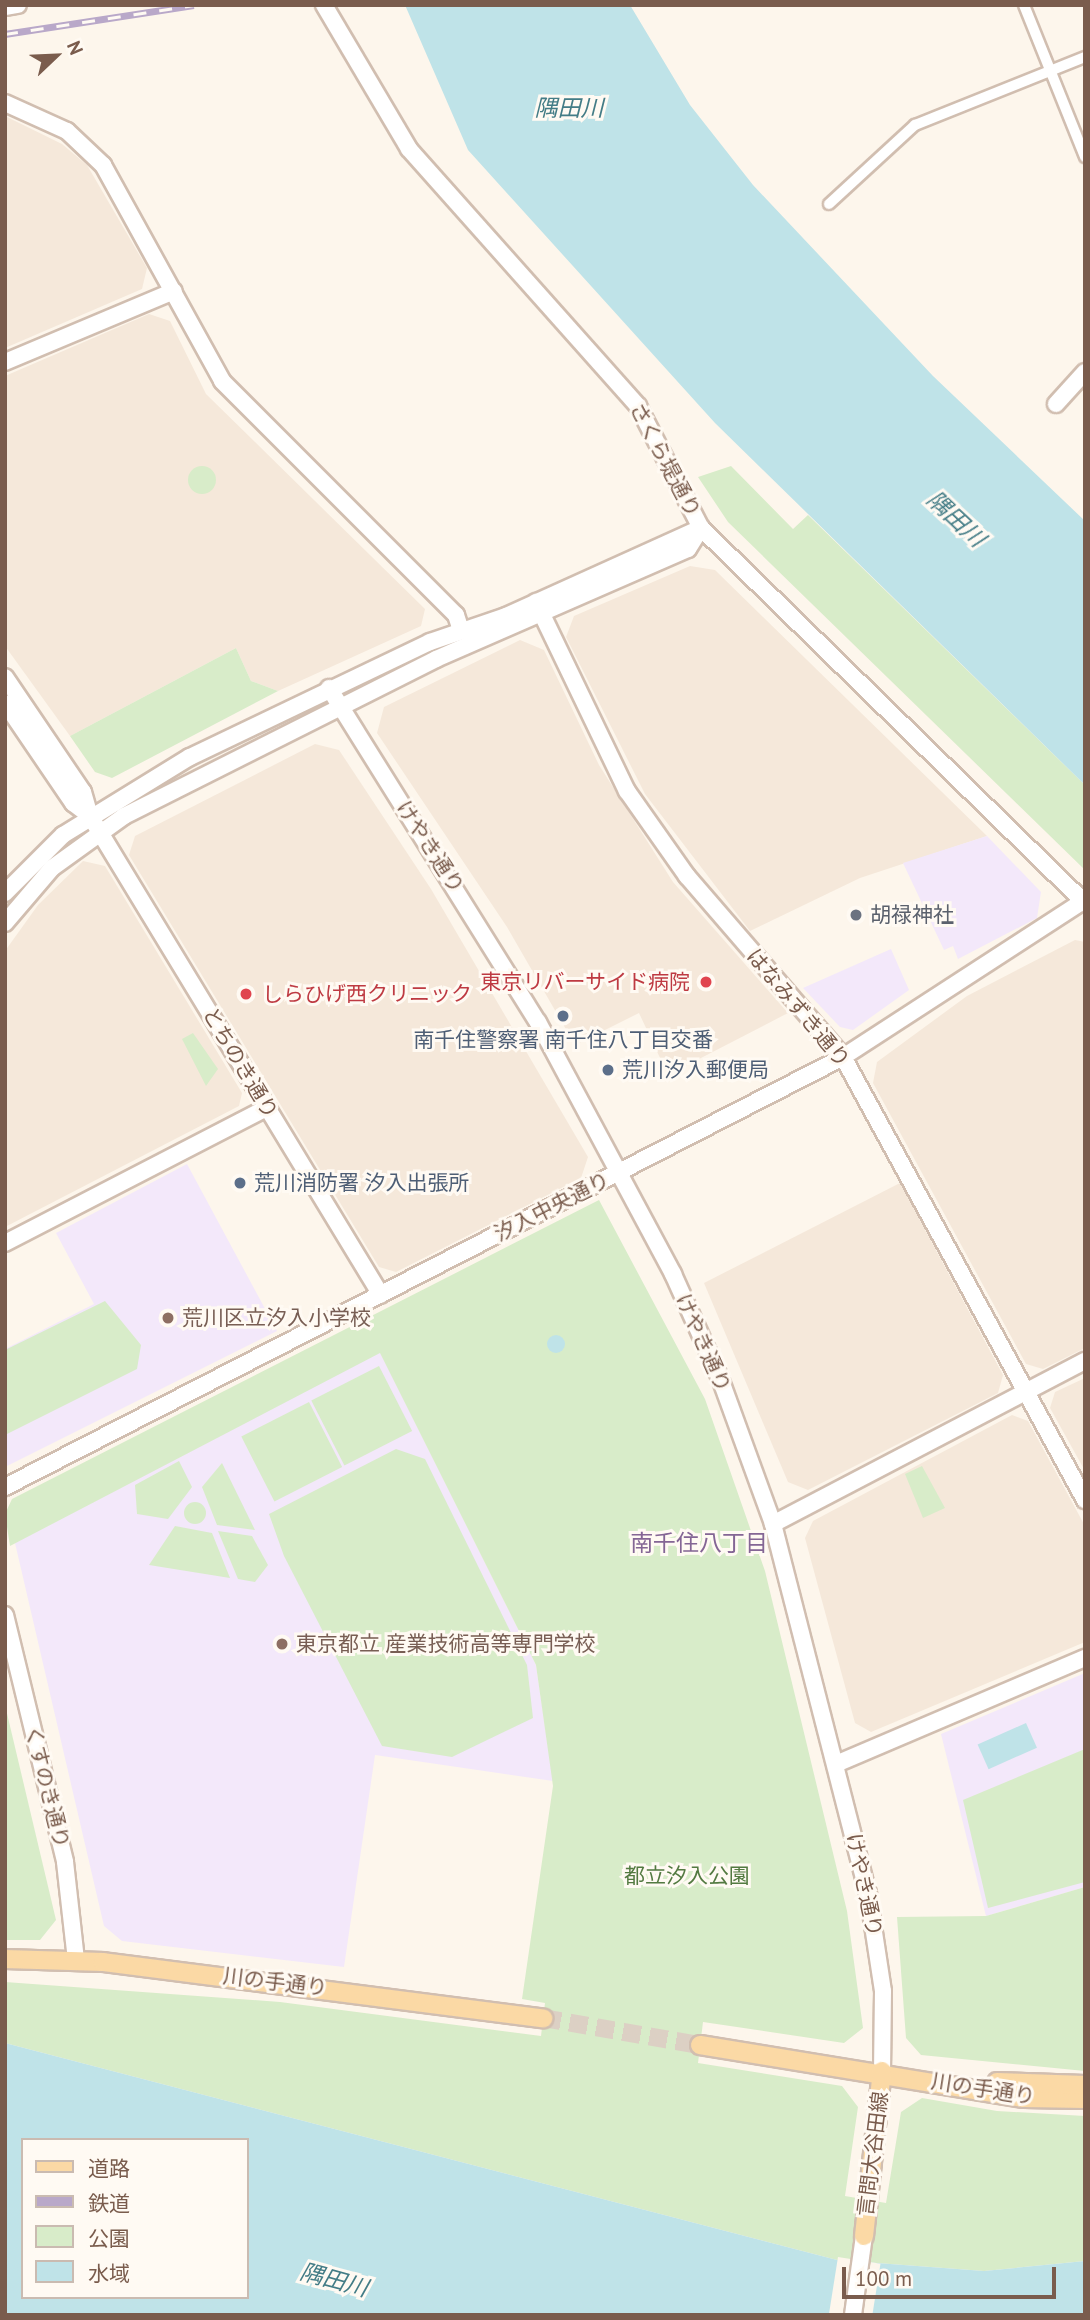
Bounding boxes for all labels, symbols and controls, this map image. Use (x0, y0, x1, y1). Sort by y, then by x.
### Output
north arrow (21, 21, 91, 91)
text: N (62, 37, 89, 58)
water label: 隅田川 (535, 94, 603, 122)
street label: さくら堤通り (624, 398, 706, 522)
water label: 隅田川 (921, 485, 991, 553)
street label: けやき通り (391, 796, 469, 898)
place label: 胡禄神社 (870, 902, 954, 928)
marker: 胡禄神社 (848, 907, 864, 923)
street label: はなみずき通り (741, 944, 855, 1072)
place label: 東京リバーサイド病院 (480, 969, 690, 995)
marker: 東京リバーサイド病院 (696, 972, 716, 992)
place label: しらひげ西クリニック (262, 981, 472, 1007)
marker: しらひげ西クリニック (236, 984, 256, 1004)
street label: とちのき通り (197, 1003, 283, 1123)
marker: 南千住警察署 南千住八丁目交番 (555, 1008, 571, 1024)
place label: 南千住警察署 南千住八丁目交番 (413, 1027, 713, 1053)
place label: 荒川汐入郵便局 (622, 1057, 769, 1083)
marker: 荒川汐入郵便局 (600, 1062, 616, 1078)
street label: 汐入中央通り (490, 1167, 614, 1247)
place label: 荒川消防署 汐入出張所 (254, 1170, 470, 1196)
marker: 荒川消防署 汐入出張所 (232, 1175, 248, 1191)
street label: けやき通り (670, 1290, 736, 1396)
place label: 荒川区立汐入小学校 (182, 1305, 371, 1331)
marker: 荒川区立汐入小学校 (160, 1310, 176, 1326)
district label: 南千住八丁目 (630, 1529, 768, 1557)
place label: 東京都立 産業技術高等専門学校 (296, 1631, 596, 1657)
marker: 東京都立 産業技術高等専門学校 (274, 1636, 290, 1652)
street label: くすのき通り (20, 1723, 74, 1851)
street label: けやき通り (841, 1831, 887, 1939)
park label: 都立汐入公園 (624, 1863, 750, 1889)
street label: 川の手通り (221, 1963, 329, 2001)
street label: 川の手通り (929, 2068, 1037, 2110)
street label: 言問大谷田線 (853, 2090, 893, 2218)
legend (21, 2138, 248, 2299)
text: 道路 (88, 2155, 130, 2182)
text: 鉄道 (88, 2190, 130, 2217)
text: 公園 (88, 2225, 130, 2252)
scale bar (845, 2254, 1058, 2298)
water label: 隅田川 (297, 2258, 371, 2302)
text: 水域 (88, 2260, 130, 2287)
text: 100 m (855, 2265, 912, 2292)

